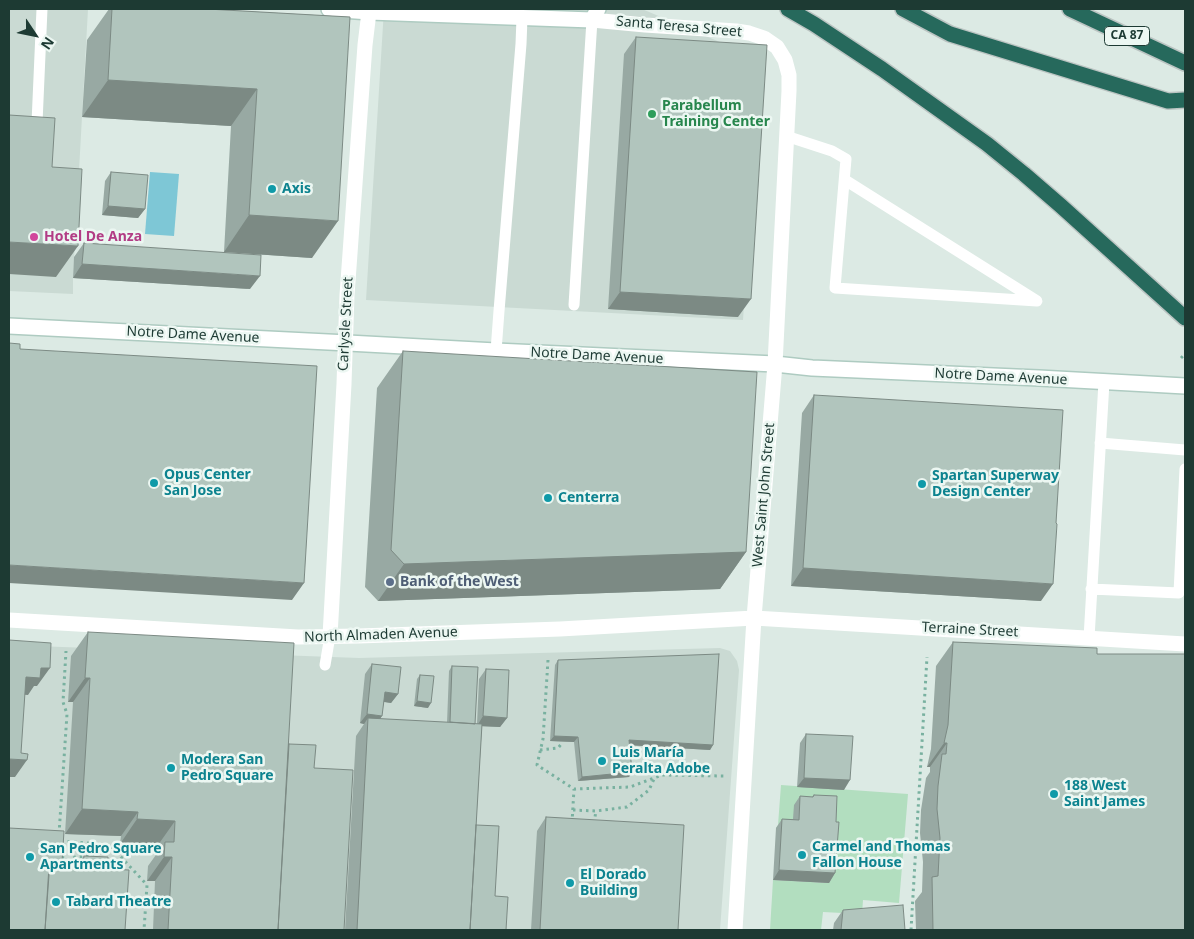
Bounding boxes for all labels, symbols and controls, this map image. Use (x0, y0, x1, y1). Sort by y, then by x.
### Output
north arrow (10, 10, 60, 60)
street label: Santa Teresa Street (615, 13, 743, 41)
road number: CA 87 (1104, 27, 1150, 46)
text: N (37, 34, 59, 54)
place label: Parabellum Training Center (662, 98, 770, 130)
marker: Parabellum Training Center (646, 108, 658, 120)
place label: Axis (282, 181, 311, 197)
marker: Axis (266, 183, 278, 195)
place label: Hotel De Anza (44, 229, 142, 245)
marker: Hotel De Anza (28, 231, 40, 243)
street label: Carlysle Street (335, 277, 357, 371)
street label: Notre Dame Avenue (126, 323, 260, 347)
street label: Notre Dame Avenue (530, 344, 664, 368)
street label: Notre Dame Avenue (934, 365, 1068, 389)
street label: West Saint John Street (749, 422, 779, 568)
place label: Opus Center San Jose (164, 467, 251, 500)
place label: Spartan Superway Design Center (932, 468, 1059, 501)
marker: Opus Center San Jose (148, 477, 160, 489)
marker: Spartan Superway Design Center (916, 478, 928, 490)
place label: Centerra (558, 490, 620, 506)
marker: Centerra (542, 492, 554, 504)
place label: Bank of the West (400, 574, 519, 590)
marker: Bank of the West (384, 576, 396, 588)
street label: Terraine Street (921, 619, 1019, 641)
street label: North Almaden Avenue (304, 624, 458, 646)
place label: Luis María Peralta Adobe (612, 745, 710, 778)
place label: Modera San Pedro Square (181, 752, 274, 784)
marker: Luis María Peralta Adobe (596, 755, 608, 767)
marker: Modera San Pedro Square (165, 762, 177, 774)
place label: 188 West Saint James (1064, 778, 1145, 810)
marker: 188 West Saint James (1048, 788, 1060, 800)
place label: Carmel and Thomas Fallon House (812, 839, 950, 872)
place label: San Pedro Square Apartments (40, 841, 161, 874)
marker: Carmel and Thomas Fallon House (796, 849, 808, 861)
marker: San Pedro Square Apartments (24, 851, 36, 863)
place label: El Dorado Building (580, 867, 647, 900)
marker: El Dorado Building (564, 877, 576, 889)
place label: Tabard Theatre (66, 894, 171, 910)
marker: Tabard Theatre (50, 896, 62, 908)

